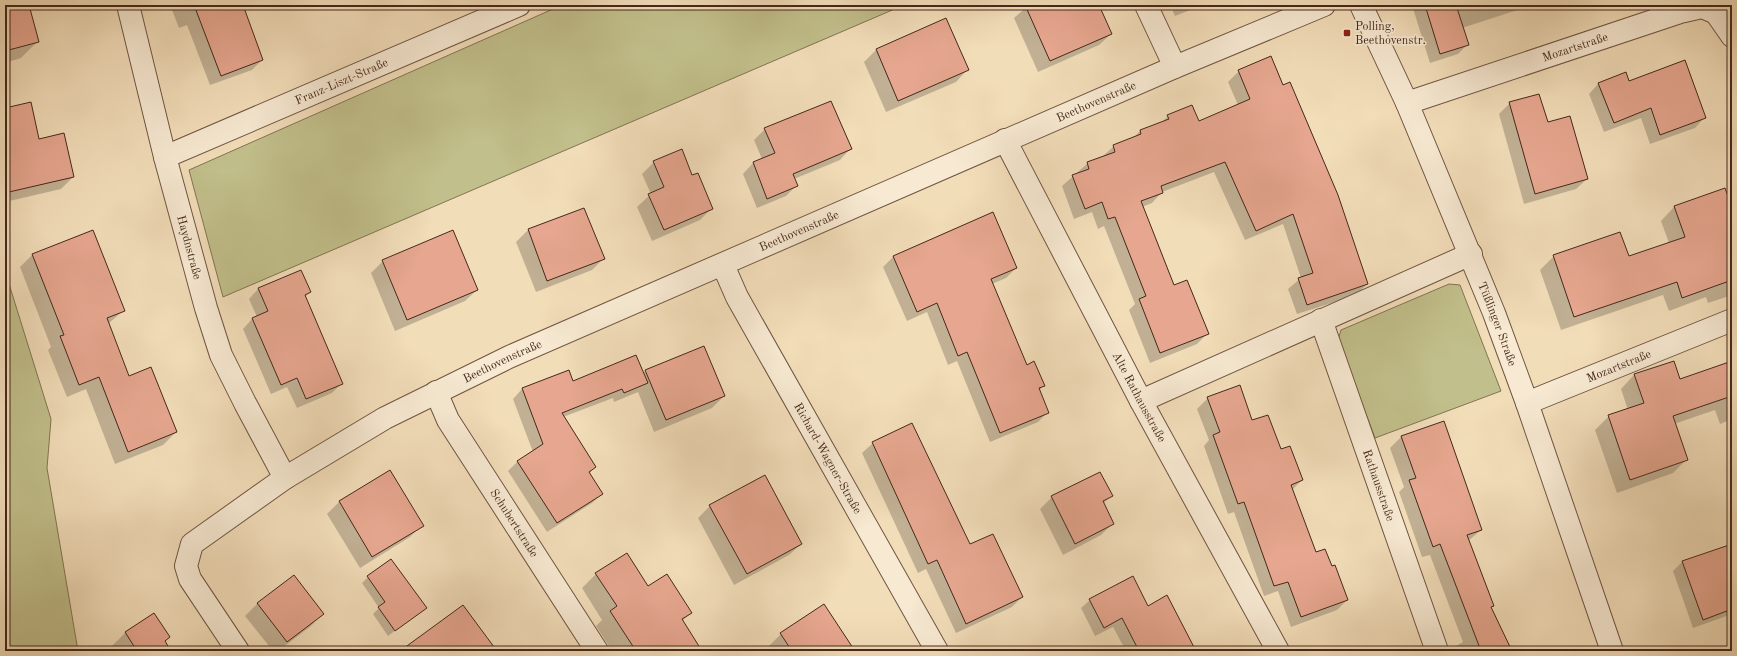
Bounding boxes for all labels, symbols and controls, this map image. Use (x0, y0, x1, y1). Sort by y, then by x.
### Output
place label: Polling, Beethovenstr. (1355, 21, 1426, 47)
marker: Polling, Beethovenstr. (1342, 28, 1352, 38)
street label: Mozartstraße (1541, 31, 1610, 64)
street label: Franz-Liszt-Straße (294, 57, 391, 107)
street label: Beethovenstraße (1055, 80, 1138, 125)
street label: Beethovenstraße (758, 209, 841, 254)
street label: Haydnstraße (174, 214, 203, 281)
street label: Tüßlinger Straße (1475, 281, 1518, 368)
street label: Beethovenstraße (461, 338, 544, 386)
street label: Mozartstraße (1585, 348, 1654, 385)
street label: Alte Rathausstraße (1110, 350, 1168, 445)
street label: Richard-Wagner-Straße (791, 401, 863, 516)
street label: Rathausstraße (1360, 448, 1396, 523)
street label: Schubertstraße (487, 487, 540, 560)

